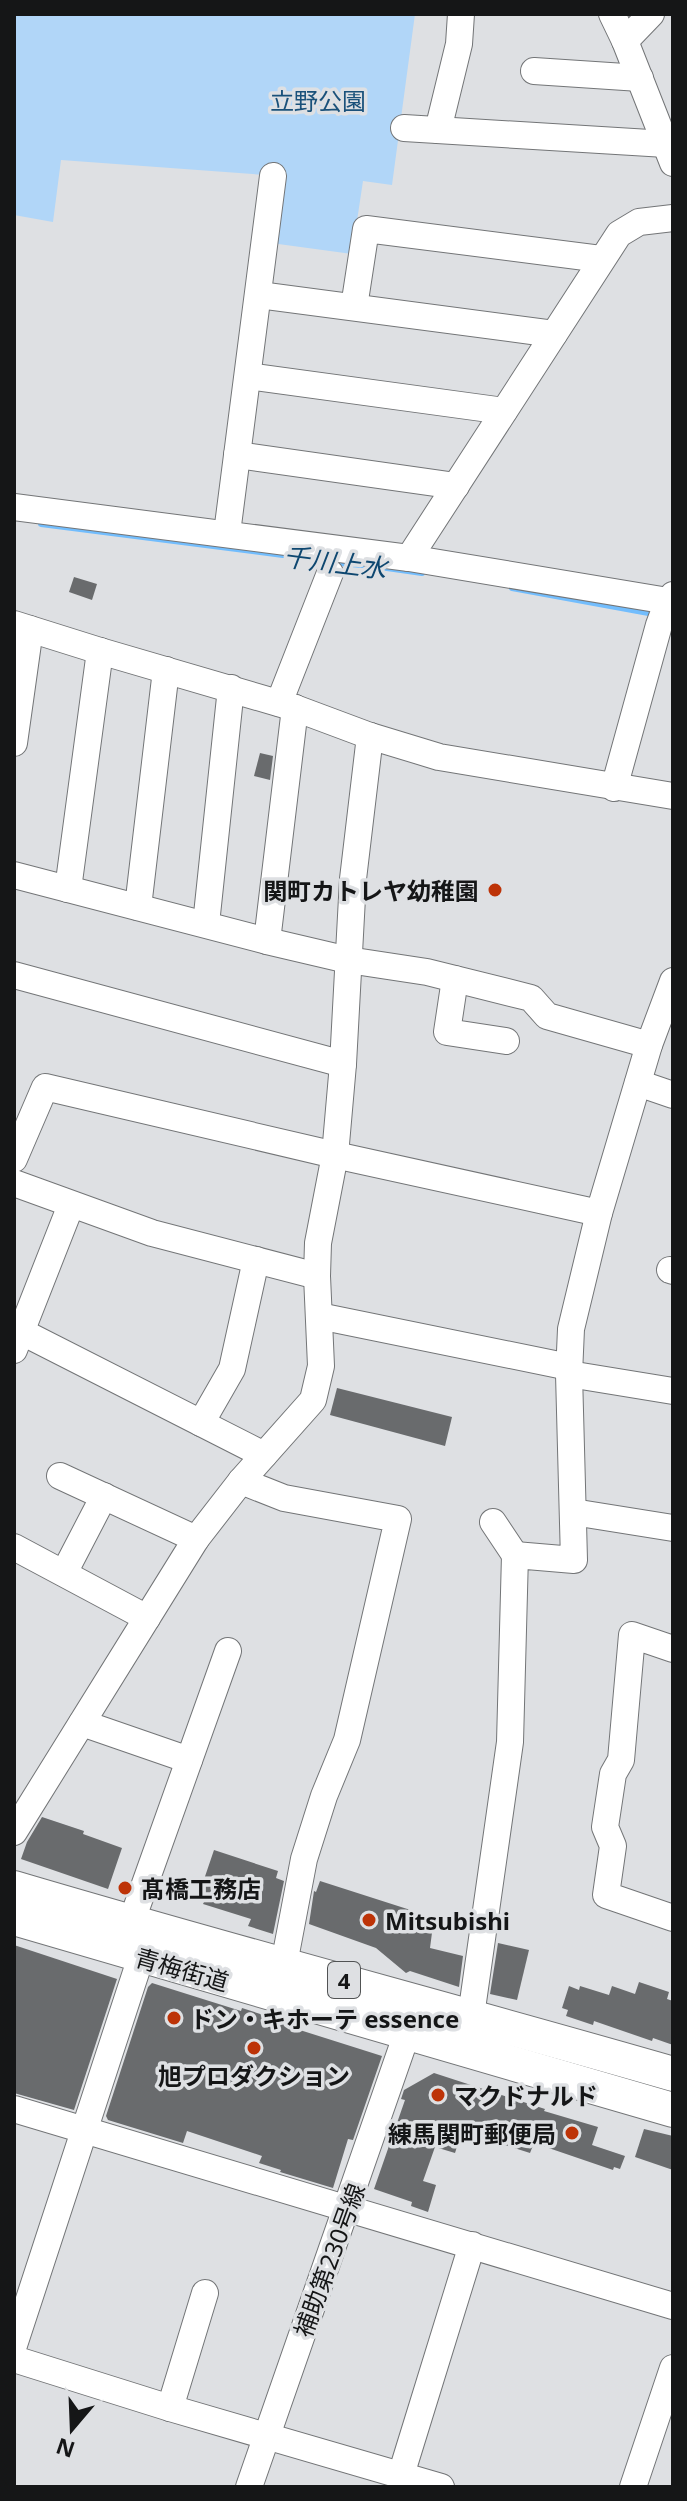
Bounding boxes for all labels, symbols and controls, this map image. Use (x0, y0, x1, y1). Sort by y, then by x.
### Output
park label: 立野公園 (270, 84, 366, 117)
water label: 千川上水 (281, 538, 392, 587)
place label: 関町カトレヤ幼稚園 (263, 874, 479, 907)
marker: 関町カトレヤ幼稚園 (486, 881, 504, 899)
place label: 髙橋工務店 (141, 1872, 261, 1905)
marker: 髙橋工務店 (116, 1879, 134, 1897)
place label: Mitsubishi (385, 1904, 510, 1937)
marker: Mitsubishi (360, 1911, 378, 1929)
street label: 青梅街道 (131, 1940, 233, 1998)
road number: 4 (328, 1962, 360, 1998)
place label: ドン・キホーテ essence (190, 2002, 459, 2035)
marker: ドン・キホーテ essence (165, 2009, 183, 2027)
marker: 旭プロダクション (245, 2039, 263, 2057)
place label: 旭プロダクション (158, 2059, 350, 2092)
place label: マクドナルド (454, 2079, 598, 2112)
marker: マクドナルド (429, 2086, 447, 2104)
place label: 練馬関町郵便局 (388, 2117, 556, 2150)
marker: 練馬関町郵便局 (563, 2124, 581, 2142)
street label: 補助第230号線 (286, 2179, 372, 2341)
north arrow (32, 2389, 112, 2469)
text: N (52, 2432, 79, 2466)

